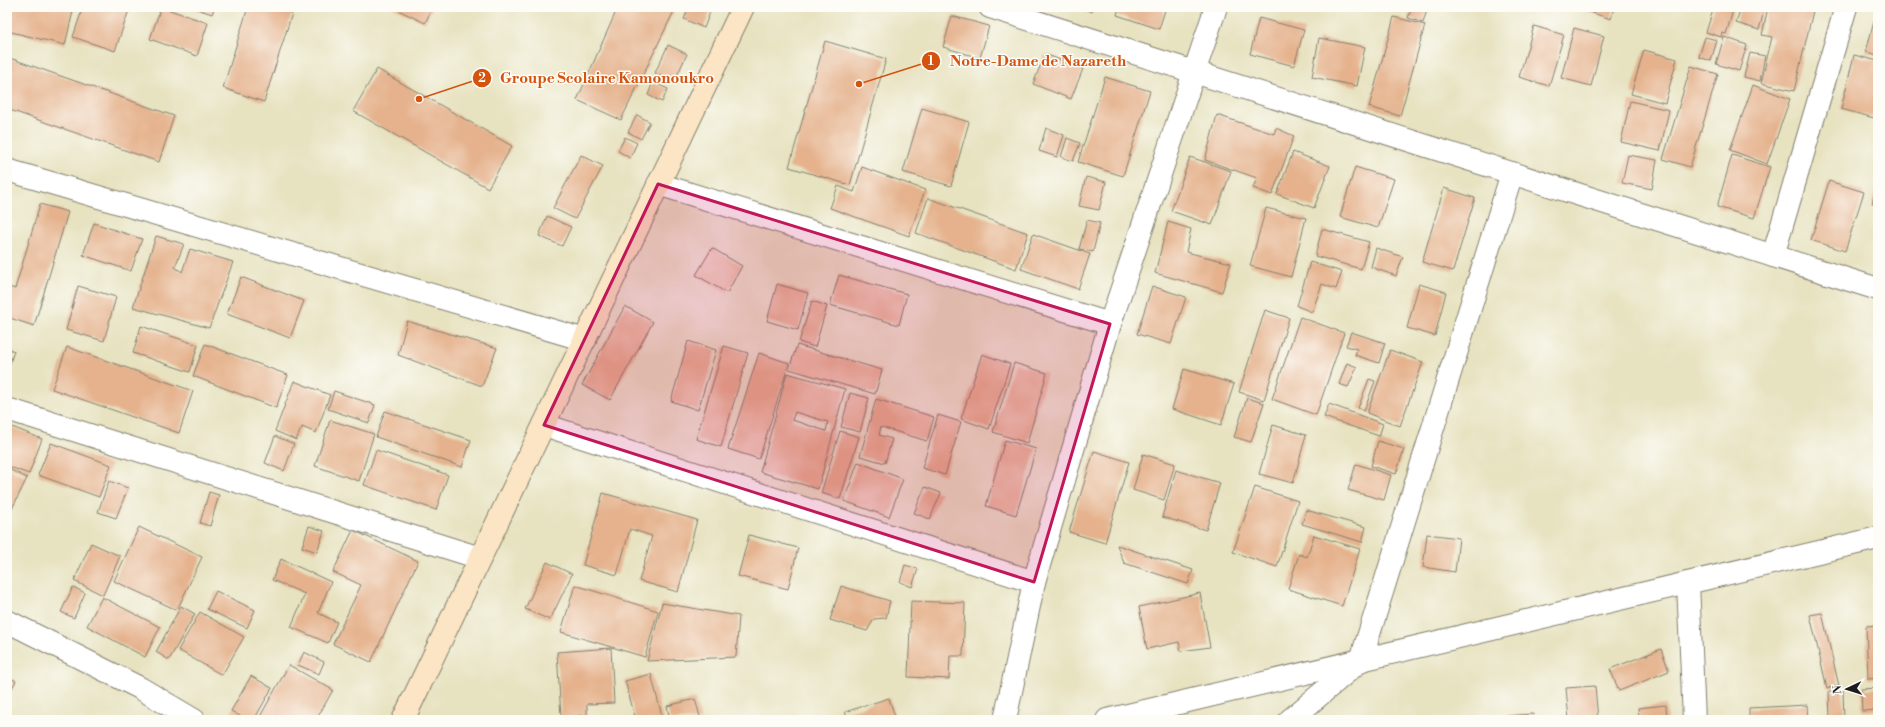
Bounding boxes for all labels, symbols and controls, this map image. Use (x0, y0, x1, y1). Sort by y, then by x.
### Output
callout: Notre-Dame de Nazareth (921, 47, 1134, 74)
text: Notre-Dame de Nazareth (950, 52, 1127, 71)
text: 1 (928, 54, 934, 69)
callout: Groupe Scolaire Kamonoukro (472, 65, 722, 92)
text: Groupe Scolaire Kamonoukro (500, 69, 714, 88)
text: 2 (478, 71, 486, 86)
north arrow (1827, 669, 1867, 709)
text: N (1831, 685, 1845, 694)

